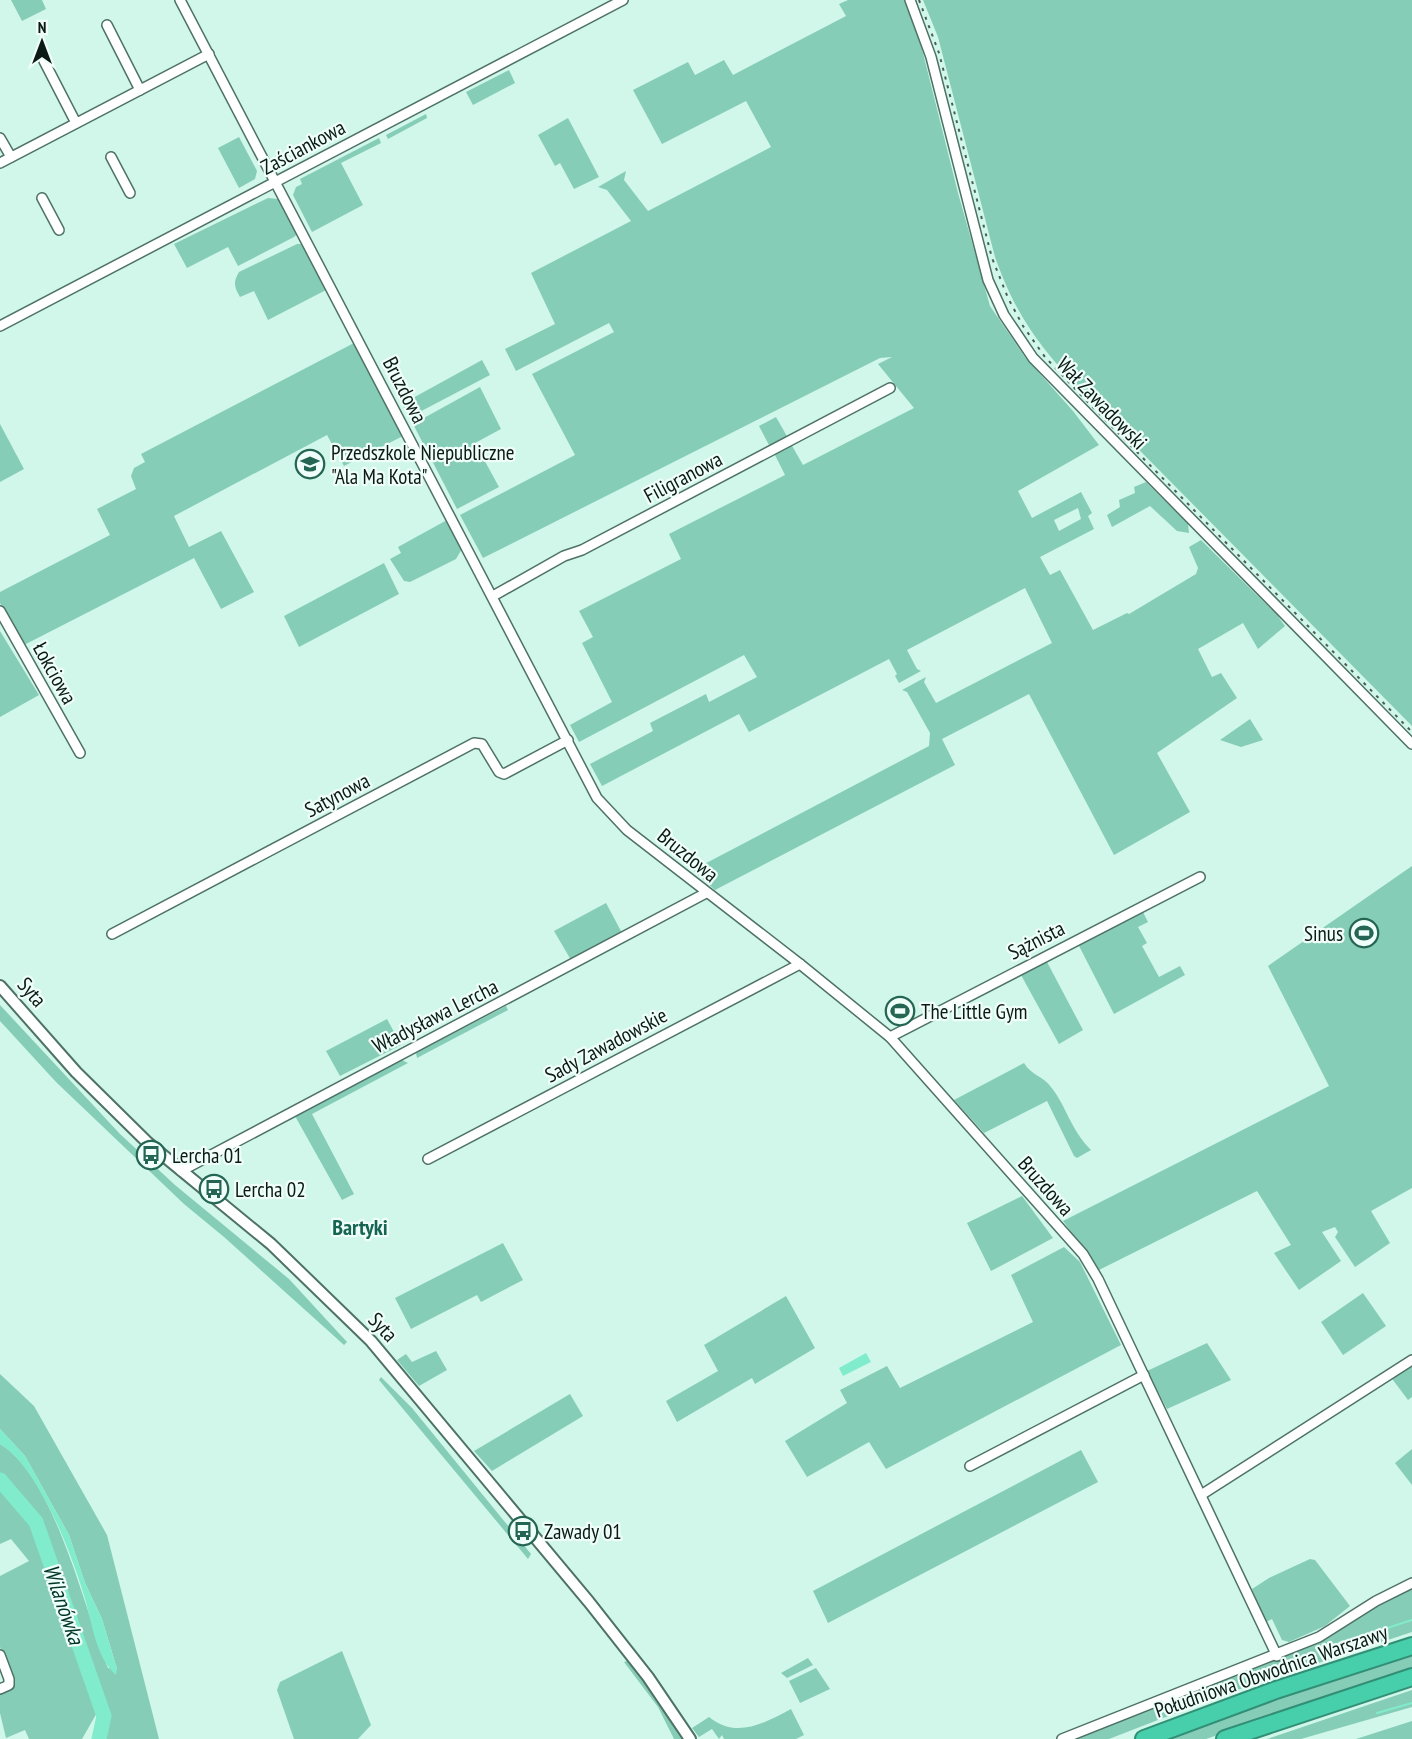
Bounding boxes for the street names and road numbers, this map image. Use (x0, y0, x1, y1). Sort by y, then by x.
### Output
street label: Zaściankowa (256, 114, 350, 180)
street label: Wał Zawadowski (1051, 351, 1153, 455)
street label: Bruzdowa (377, 352, 433, 428)
street label: Filigranowa (639, 445, 727, 509)
street label: Łokciowa (27, 637, 83, 709)
street label: Satynowa (300, 767, 374, 823)
street label: Bruzdowa (652, 822, 724, 888)
street label: Sążnista (1003, 914, 1069, 966)
street label: Syta (12, 971, 52, 1013)
street label: Władysława Lercha (368, 973, 502, 1059)
street label: Sady Zawadowskie (540, 1001, 672, 1089)
street label: Bruzdowa (1012, 1151, 1080, 1221)
street label: Syta (363, 1306, 403, 1348)
street label: Południowa Obwodnica Warszawy (1151, 1618, 1391, 1724)

